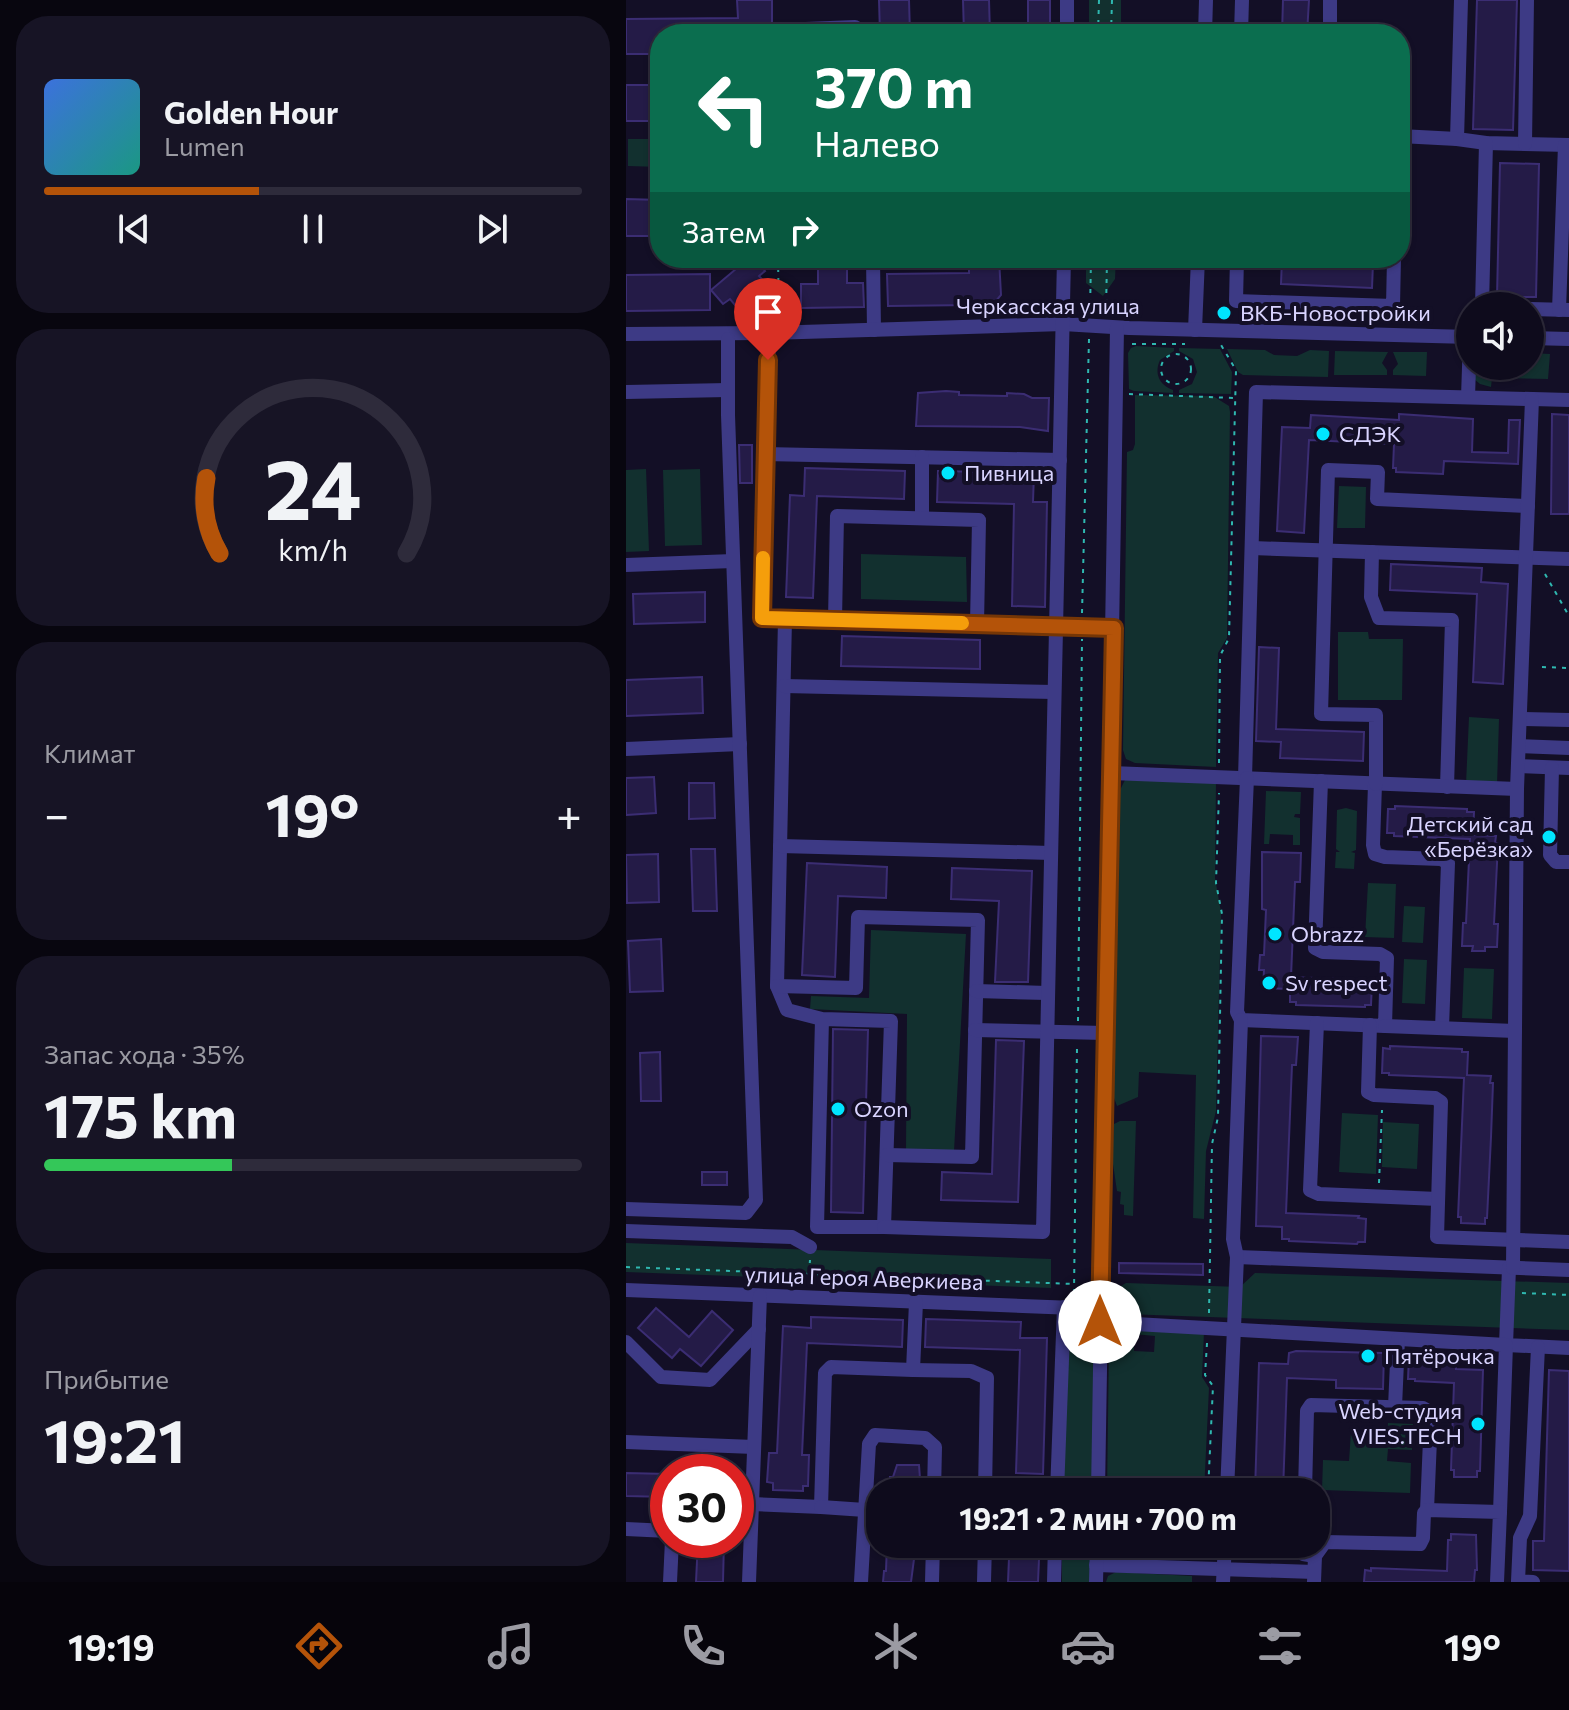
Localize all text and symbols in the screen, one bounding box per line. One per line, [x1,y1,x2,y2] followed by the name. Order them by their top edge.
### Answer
[814,51,973,120] text: 370 m
[682,56,786,160] icon: left
[164,93,338,130] text: Golden Hour
[814,120,940,164] text: Налево
[164,130,245,161] text: Lumen
[112,207,156,251] icon: previous
[291,207,335,251] icon: pause
[470,207,514,251] icon: next
[782,208,826,252] icon: right
[682,212,766,249] text: Затем
[734,278,802,360] pin
[746,290,790,334] icon: arrive
[956,292,1140,319] street label: Черкасская улица
[1456,292,1544,380] map controls
[1456,292,1544,380] button: sound
[1240,299,1431,326] place label: ВКБ-Новостройки
[1215,304,1233,322] marker: ВКБ-Новостройки
[1339,420,1401,447] place label: СДЭК
[1314,425,1332,443] marker: СДЭК
[264,434,362,536] text: 24
[964,459,1054,486] place label: Пивница
[939,464,957,482] marker: Пивница
[278,532,348,567] text: km/h
[44,737,136,768] text: Климат
[265,776,360,849] text: 19°
[44,786,69,840] text: −
[556,786,582,840] text: +
[1407,810,1533,862] place label: Детский сад «Берёзка»
[1540,828,1558,846] marker: Детский сад «Берёзка»
[1291,920,1364,947] place label: Obrazz
[1266,925,1284,943] marker: Obrazz
[1285,969,1387,996] place label: Sv respect
[1260,974,1278,992] marker: Sv respect
[44,1038,245,1069] text: Запас хода · 35%
[44,1077,237,1150] text: 175 km
[854,1095,909,1122] place label: Ozon
[829,1100,847,1118] marker: Ozon
[744,1260,984,1295] street label: улица Героя Аверкиева
[1058,1280,1142,1364] position arrow
[1384,1342,1495,1369] place label: Пятёрочка
[1359,1347,1377,1365] marker: Пятёрочка
[44,1363,169,1394] text: Прибытие
[1338,1397,1462,1449] place label: Web-студия VIES.TECH
[44,1402,185,1475] text: 19:21
[1469,1415,1487,1433] marker: Web-студия VIES.TECH
[650,1454,754,1558] speed limit sign: 30
[959,1499,1237,1536] text: 19:21 · 2 мин · 700 m
[291,1618,347,1674] icon: directions
[483,1618,539,1674] icon: music
[675,1618,731,1674] icon: phone
[868,1618,924,1674] icon: climate
[1060,1618,1116,1674] icon: car
[1252,1618,1308,1674] icon: filters
[68,1624,155,1668] text: 19:19
[1444,1624,1501,1668] text: 19°

